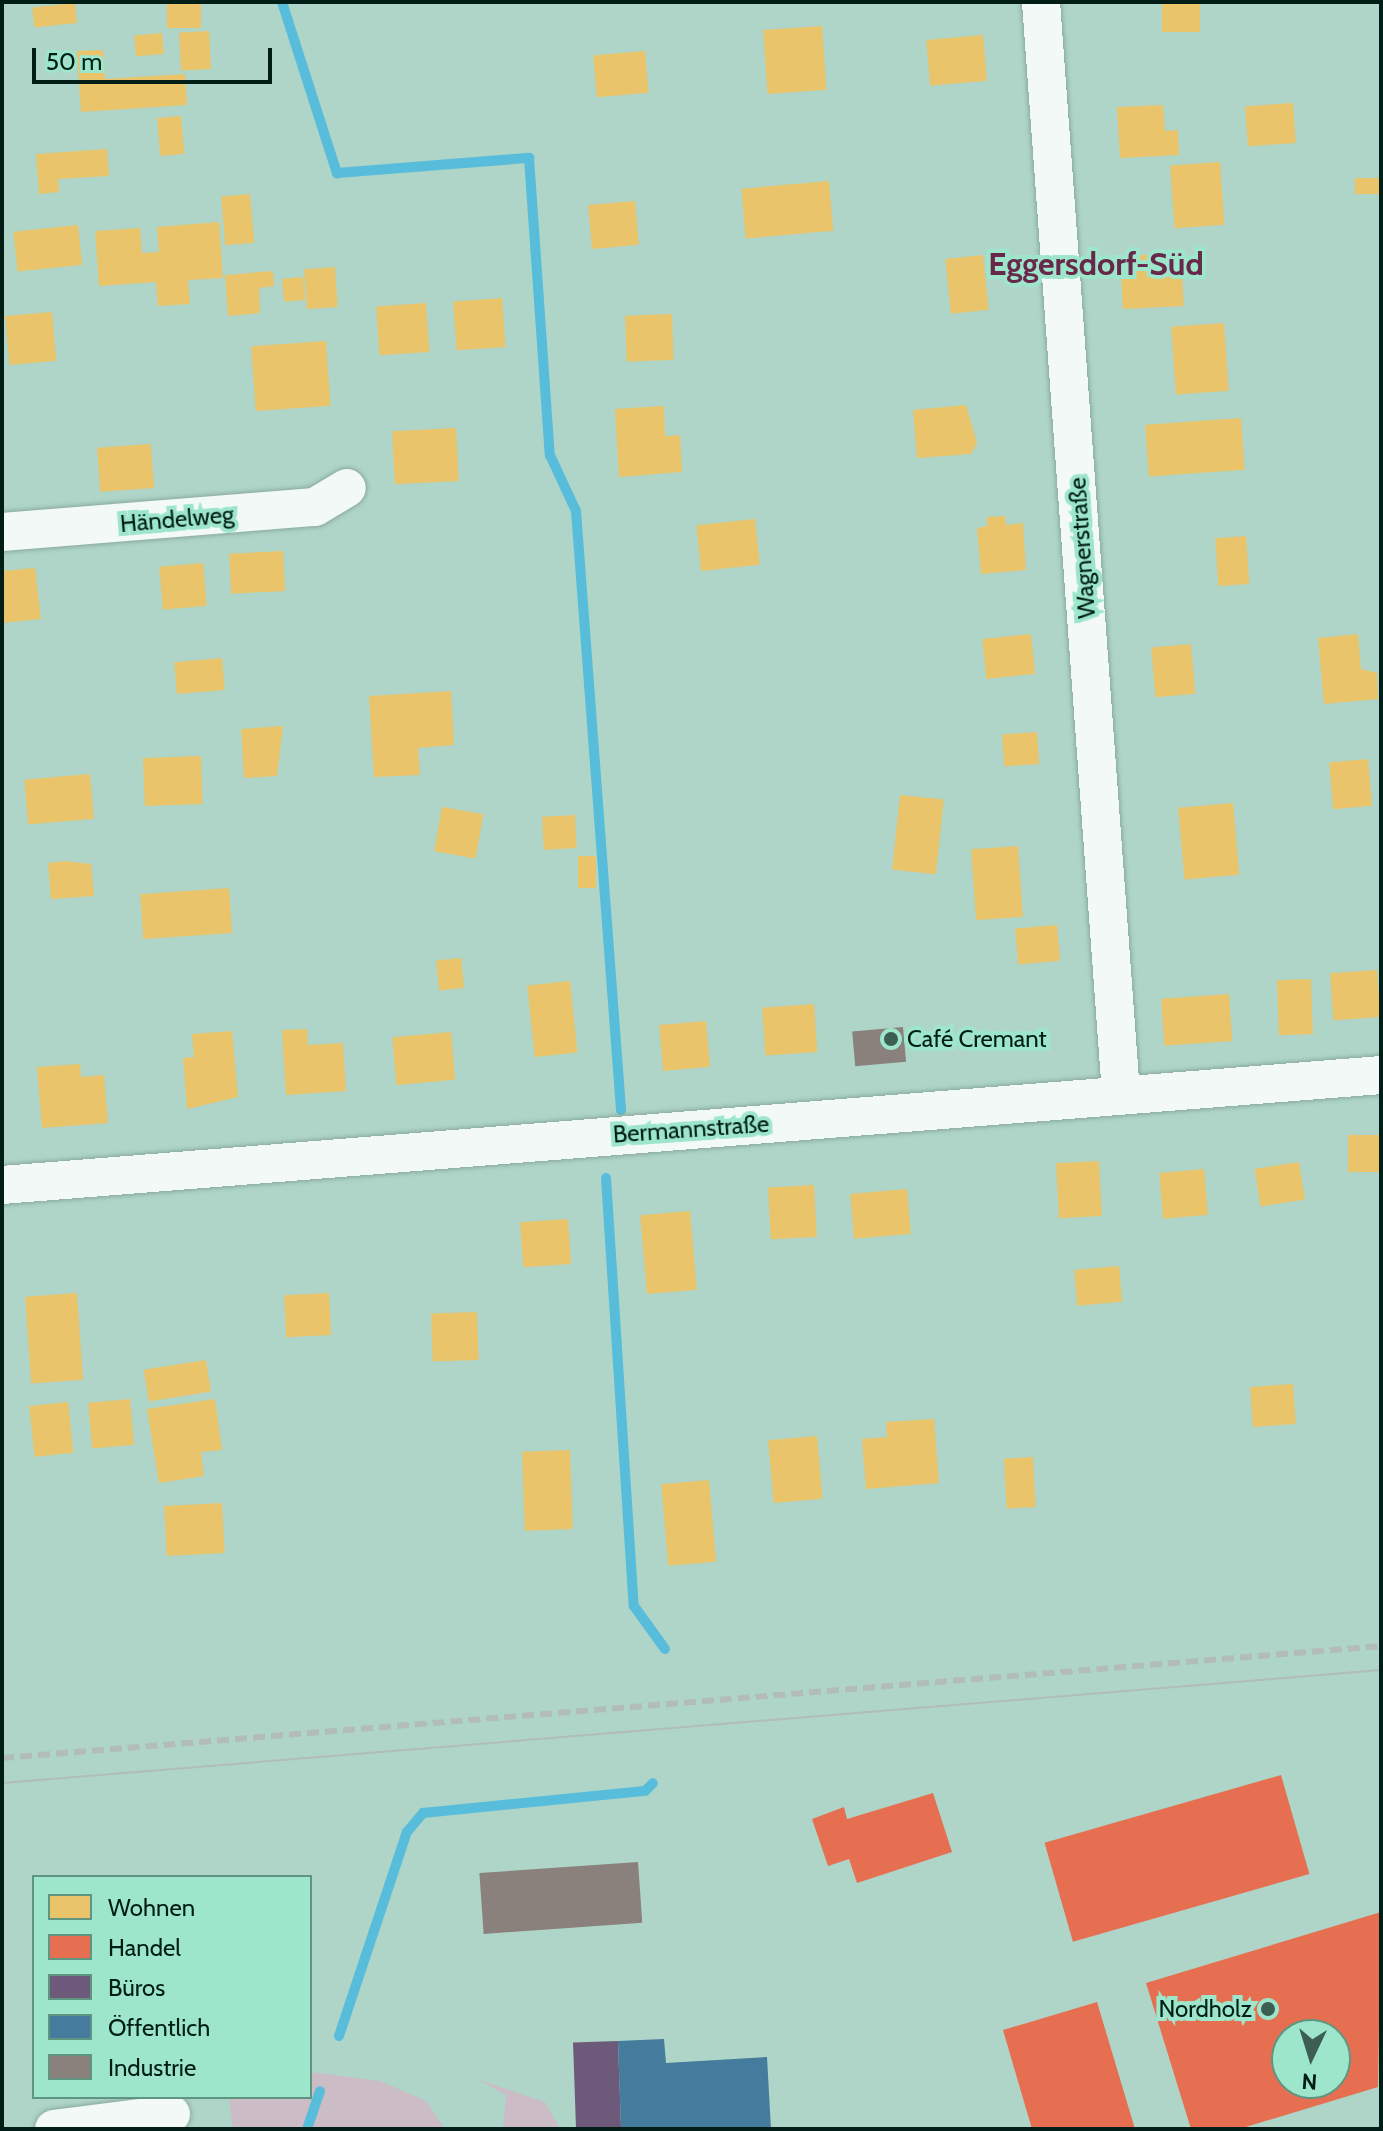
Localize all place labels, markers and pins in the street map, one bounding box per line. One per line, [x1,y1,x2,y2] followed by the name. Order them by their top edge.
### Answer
[907,1025,1047,1053] place label: Café Cremant
[882,1030,900,1048] marker: Café Cremant
[1158,1995,1252,2023] place label: Nordholz
[1259,2000,1277,2018] marker: Nordholz

